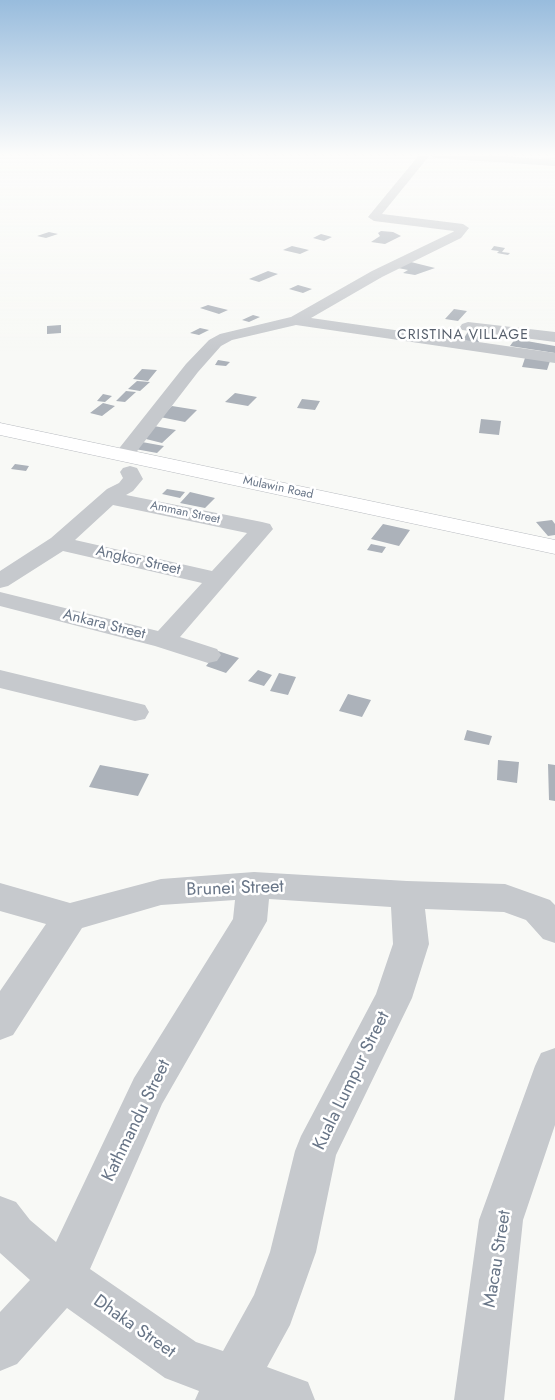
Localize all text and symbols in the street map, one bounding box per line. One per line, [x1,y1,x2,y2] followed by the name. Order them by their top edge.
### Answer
[395,328,531,344] district label: CRISTINA VILLAGE
[242,474,314,502] street label: Mulawin Road
[149,499,221,527] street label: Amman Street
[94,543,182,579] street label: Angkor Street
[61,606,147,644] street label: Ankara Street
[186,877,284,901] street label: Brunei Street
[309,1008,395,1154] street label: Kuala Lumpur Street
[98,1057,176,1185] street label: Kathmandu Street
[480,1209,516,1309] street label: Macau Street
[89,1291,179,1363] street label: Dhaka Street

